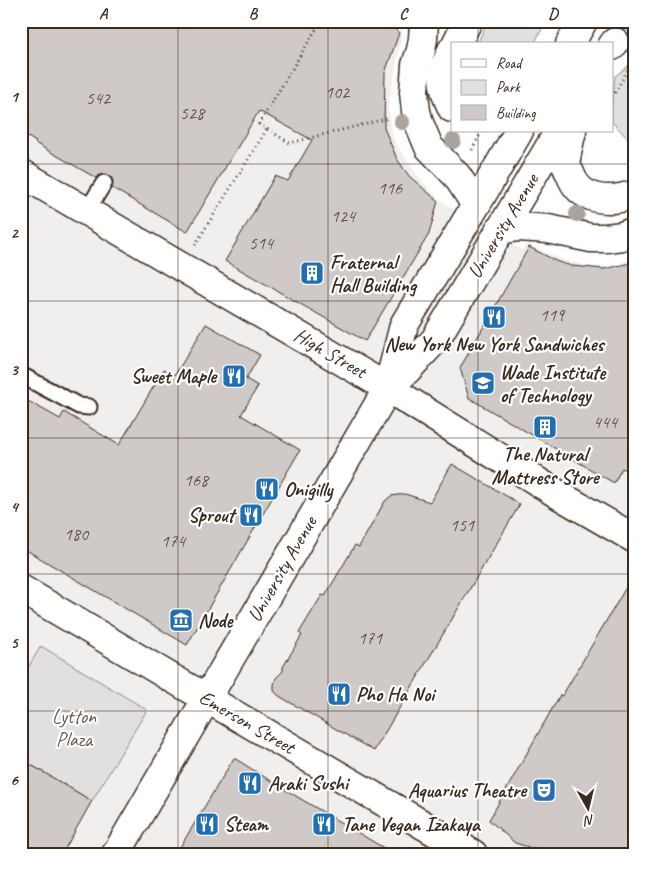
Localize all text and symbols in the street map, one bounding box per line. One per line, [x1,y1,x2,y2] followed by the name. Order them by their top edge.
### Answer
[99,4,109,24] text: A
[249,4,259,24] text: B
[399,4,409,24] text: C
[548,4,559,24] text: D
[451,42,614,132] legend
[496,54,523,73] text: Road
[496,78,521,97] text: Park
[325,81,351,103] house number: 102
[10,87,19,107] text: 1
[86,87,112,109] house number: 542
[180,102,206,124] house number: 528
[496,104,536,123] text: Building
[462,168,545,283] street label: University Avenue
[378,177,403,199] house number: 116
[331,205,357,227] house number: 124
[10,223,19,243] text: 2
[249,232,275,254] house number: 514
[330,250,418,298] place label: Fraternal Hall Building
[299,260,325,286] building icon: Fraternal Hall Building
[481,304,507,330] restaurant icon: New York New York Sandwiches
[540,304,566,326] house number: 119
[289,322,373,385] street label: High Street
[385,332,605,357] place label: New York New York Sandwiches
[10,360,19,380] text: 3
[500,360,606,408] place label: Wade Institute of Technology
[221,363,247,389] restaurant icon: Sweet Maple
[131,364,218,389] place label: Sweet Maple
[470,370,496,396] school or university icon: Wade Institute of Technology
[593,411,619,433] house number: 444
[532,414,558,440] building icon: The Natural Mattress Store
[491,442,601,490] place label: The Natural Mattress Store
[184,469,210,491] house number: 168
[254,476,280,502] restaurant icon: Onigilly
[284,477,335,503] place label: Onigilly
[10,497,19,517] text: 4
[238,502,264,528] restaurant icon: Sprout
[188,503,237,528] place label: Sprout
[242,511,323,626] street label: University Avenue
[450,514,475,536] house number: 151
[64,523,90,545] house number: 180
[161,530,187,552] house number: 174
[168,607,194,633] museum icon: Node
[198,608,234,633] place label: Node
[358,627,383,649] house number: 171
[11,633,20,653] text: 5
[326,681,352,707] restaurant icon: Pho Ha Noi
[356,682,437,707] place label: Pho Ha Noi
[195,685,301,761] street label: Emerson Street
[52,704,97,752] park label: Lytton Plaza
[10,770,19,790] text: 6
[237,770,263,796] restaurant icon: Araki Sushi
[268,771,351,796] place label: Araki Sushi
[531,777,557,803] theatre icon: Aquarius Theatre
[408,778,528,803] place label: Aquarius Theatre
[564,782,614,832] north arrow
[194,811,220,837] restaurant icon: Steam
[311,811,337,837] restaurant icon: Tane Vegan Izakaya
[582,811,595,830] text: N
[224,812,270,837] place label: Steam
[342,812,482,837] place label: Tane Vegan Izakaya

